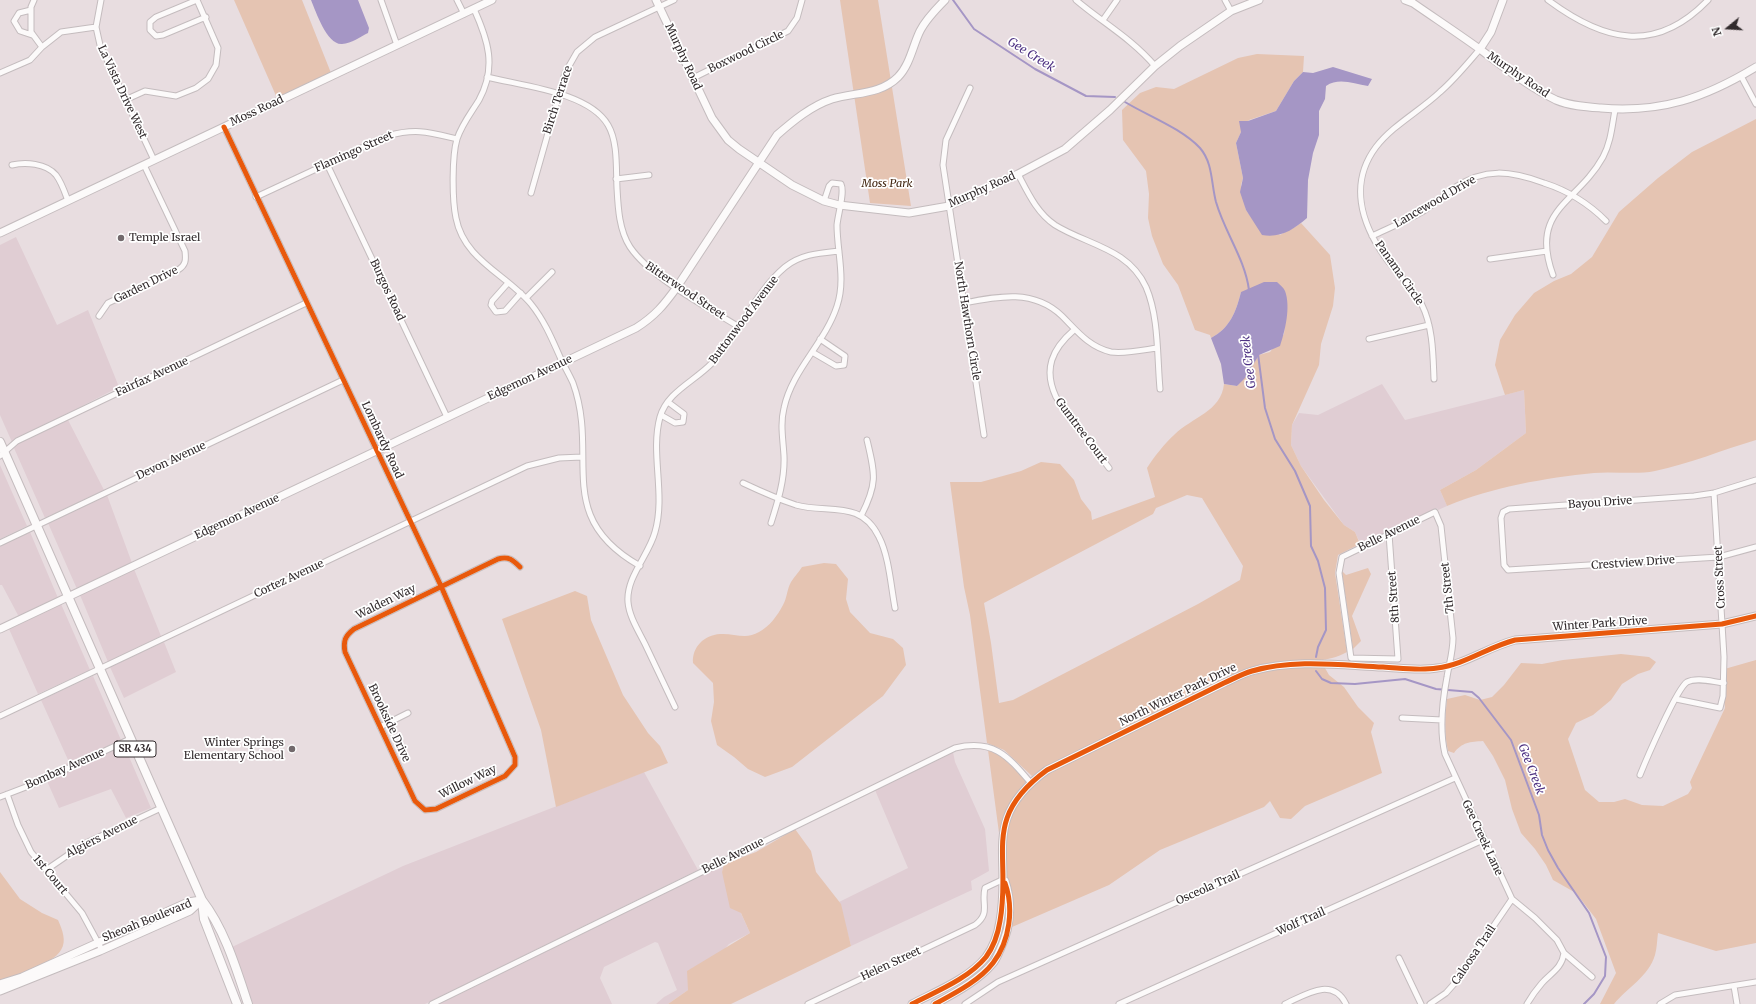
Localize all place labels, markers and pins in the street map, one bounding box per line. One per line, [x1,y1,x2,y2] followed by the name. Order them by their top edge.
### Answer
[129,231,200,245] place label: Temple Israel
[116,233,126,243] marker: Temple Israel
[184,736,284,762] place label: Winter Springs Elementary School
[287,744,297,754] marker: Winter Springs Elementary School

